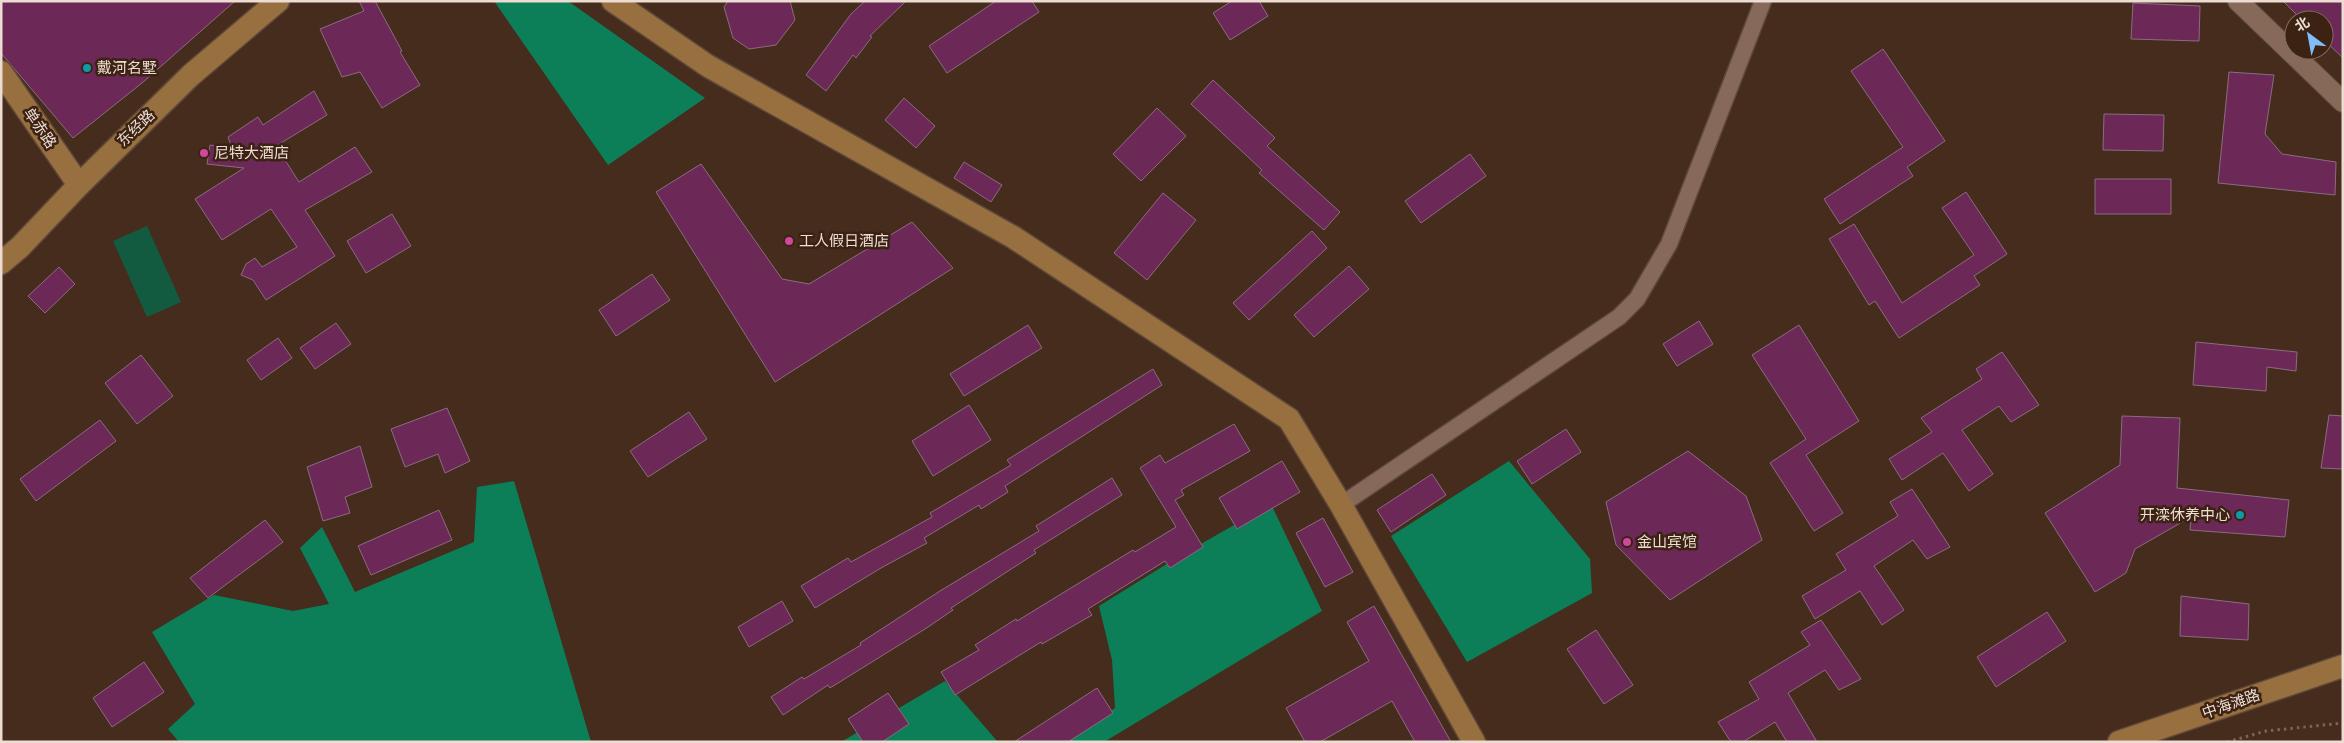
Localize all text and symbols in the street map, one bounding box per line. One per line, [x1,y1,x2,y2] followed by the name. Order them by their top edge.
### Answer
[2284,10,2334,60] north arrow
[2292,13,2312,34] text: 北
[97,59,157,77] place label: 戴河名墅
[81,62,93,74] marker: 戴河名墅
[20,104,60,152] street label: 单赤路
[114,106,158,150] street label: 东经路
[214,144,289,162] place label: 尼特大酒店
[198,147,210,159] marker: 尼特大酒店
[799,232,889,250] place label: 工人假日酒店
[783,235,795,247] marker: 工人假日酒店
[2140,506,2230,524] place label: 开滦休养中心
[2234,509,2246,521] marker: 开滦休养中心
[1637,533,1697,551] place label: 金山宾馆
[1621,536,1633,548] marker: 金山宾馆
[2200,686,2262,722] street label: 中海滩路

